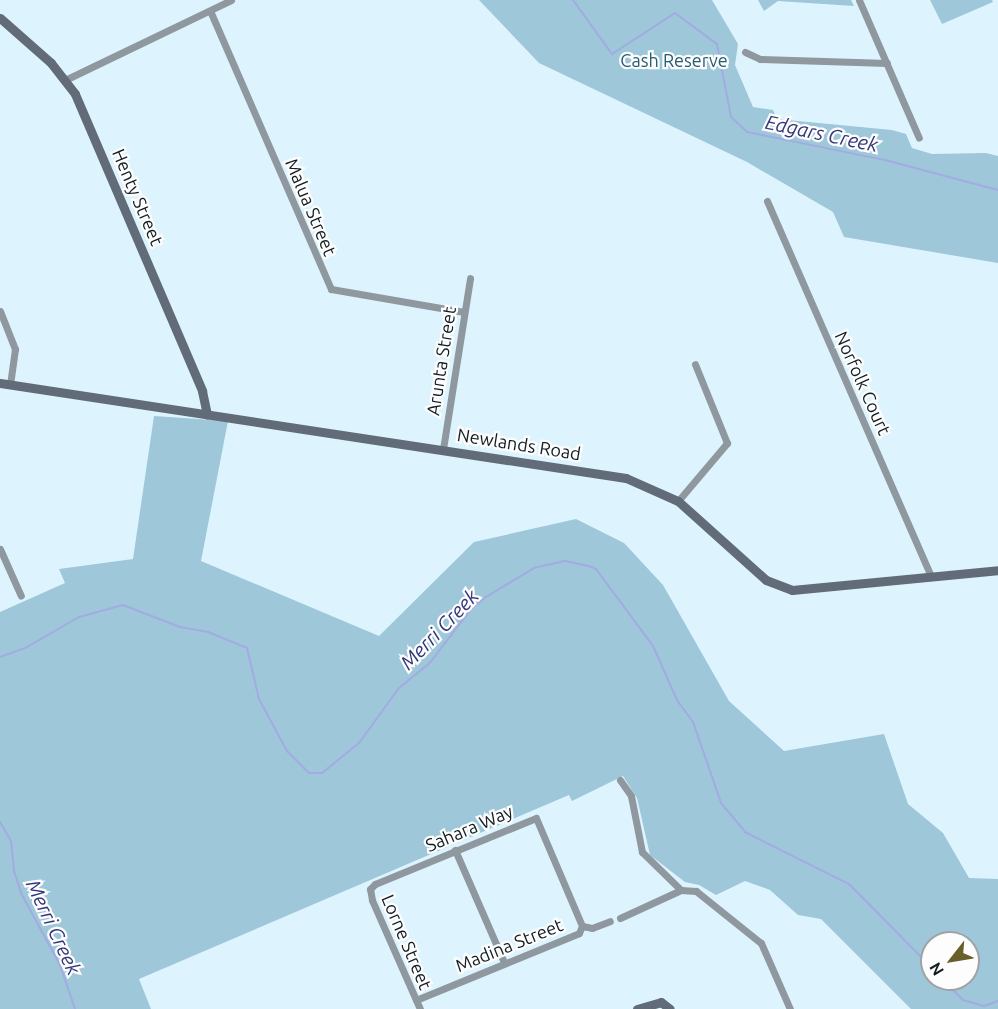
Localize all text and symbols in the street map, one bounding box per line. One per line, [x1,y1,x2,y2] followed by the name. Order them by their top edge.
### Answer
[620,49,728,71] park label: Cash Reserve
[763,109,881,157] water label: Edgars Creek
[108,145,168,249] street label: Henty Street
[281,155,341,259] street label: Malua Street
[422,305,460,417] street label: Arunta Street
[831,328,895,438] street label: Norfolk Court
[456,424,582,464] street label: Newlands Road
[395,584,483,674] water label: Merri Creek
[422,800,516,856] street label: Sahara Way
[21,875,87,979] water label: Merri Creek
[377,891,437,993] street label: Lorne Street
[452,914,566,976] street label: Madina Street
[920,931,980,991] north arrow
[925,959,947,979] text: N

